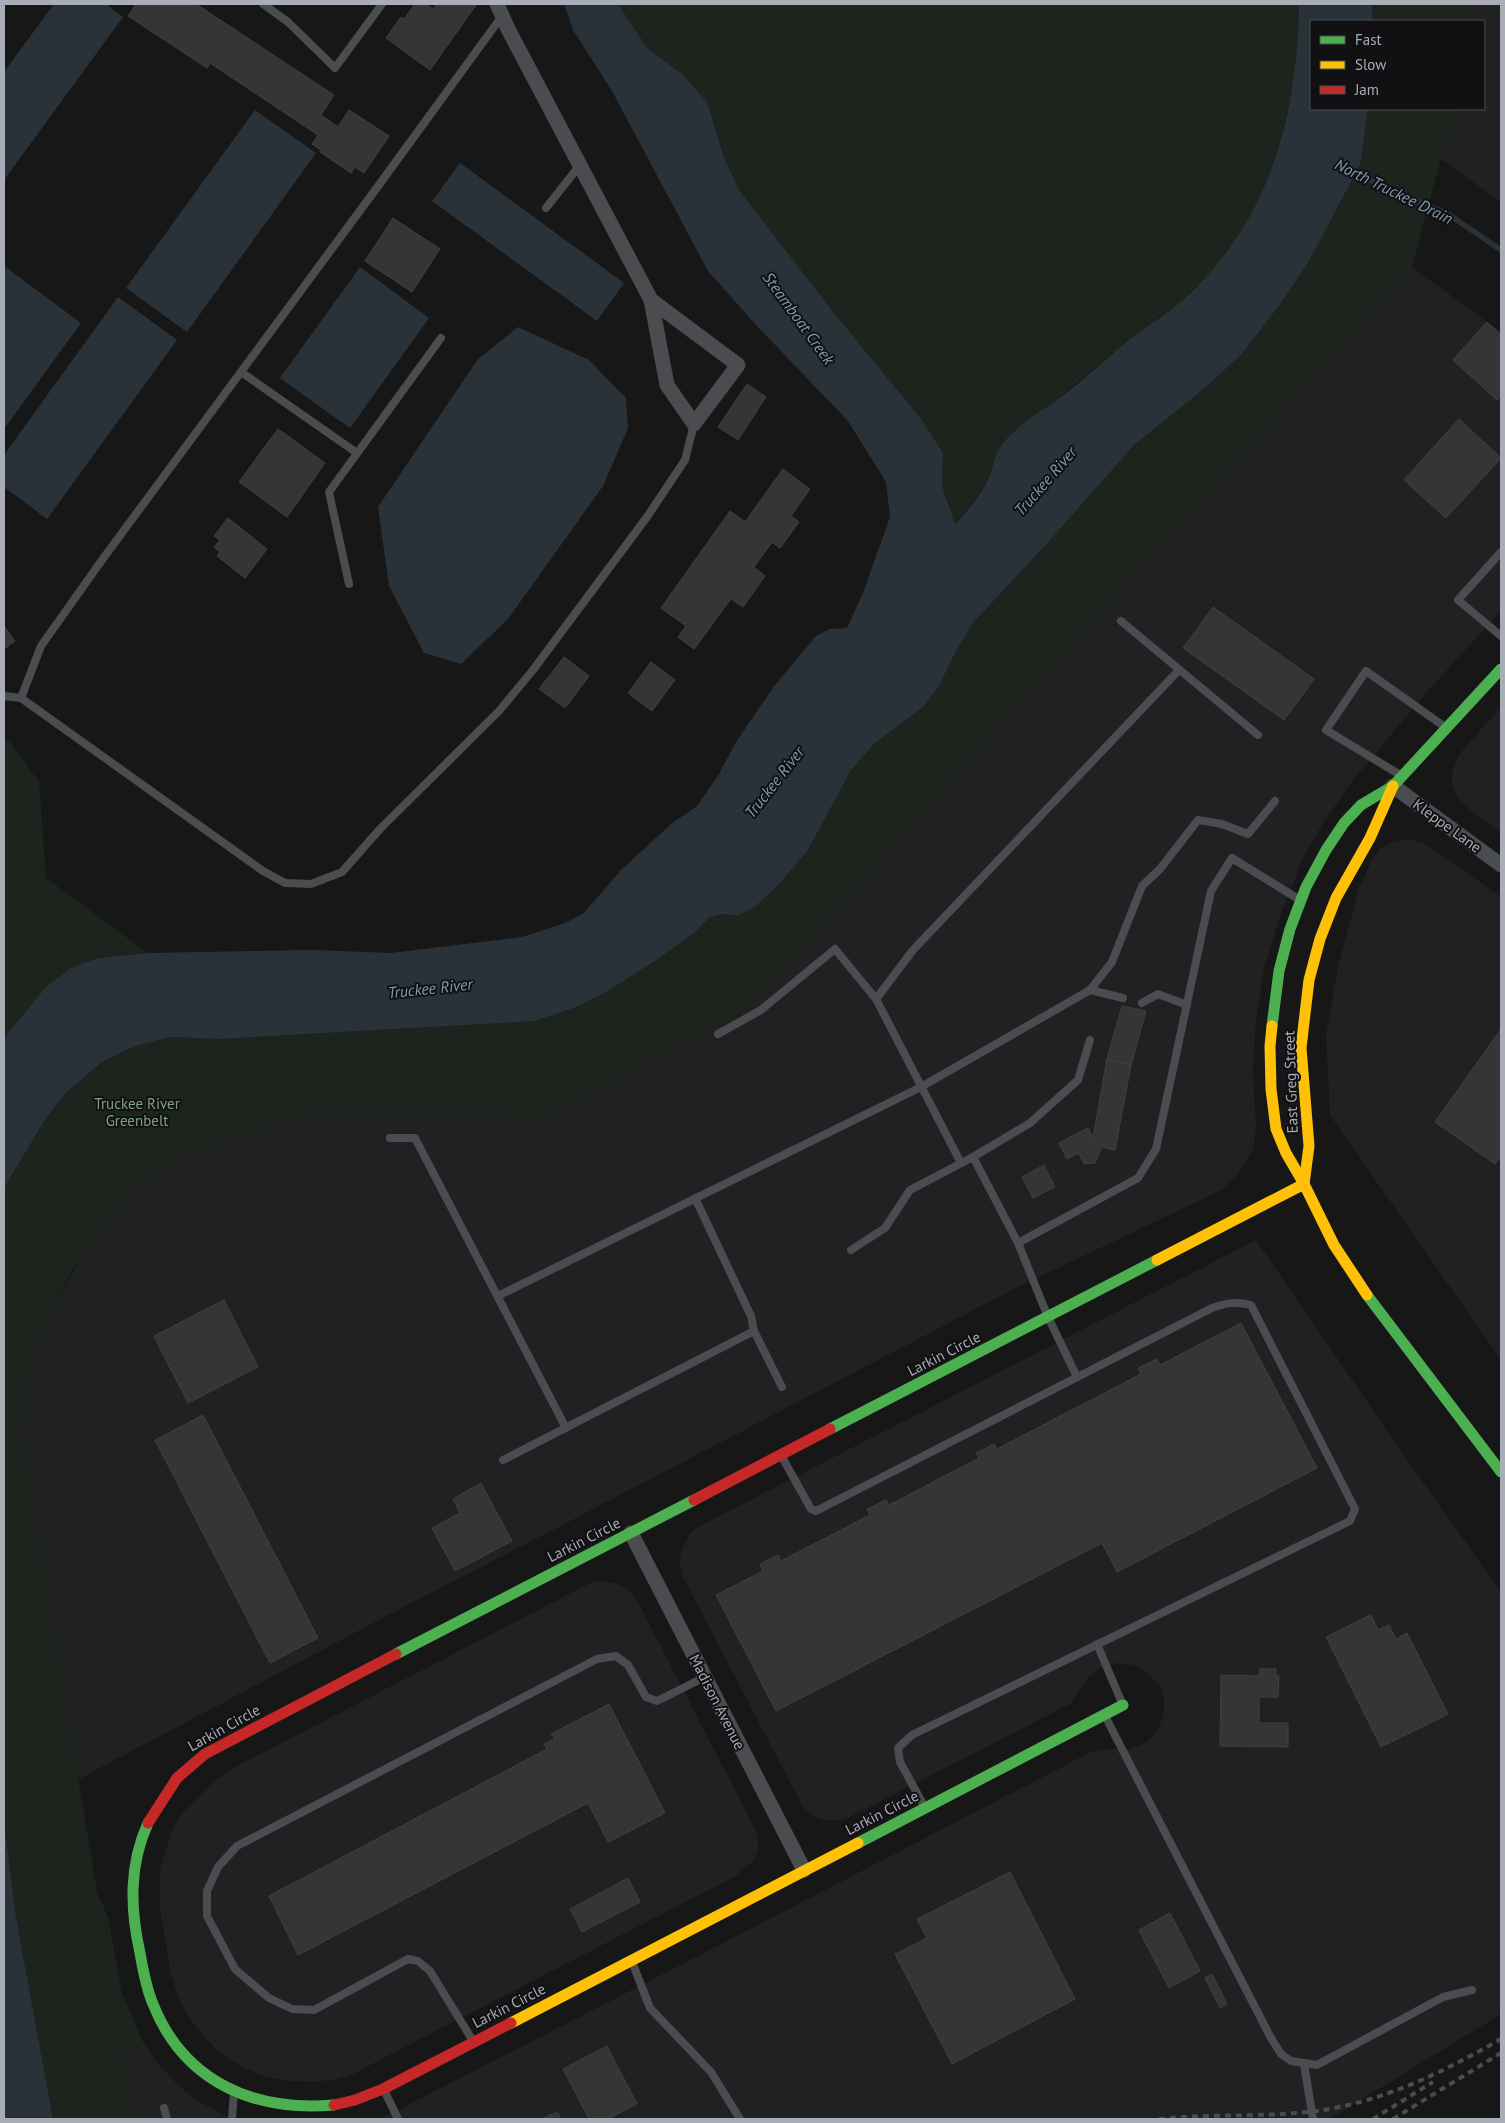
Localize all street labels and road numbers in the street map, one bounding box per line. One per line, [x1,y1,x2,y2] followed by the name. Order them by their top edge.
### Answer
[1409,794,1485,857] street label: Kleppe Lane
[1279,1030,1302,1134] street label: East Greg Street
[904,1327,984,1380] street label: Larkin Circle
[544,1513,624,1566] street label: Larkin Circle
[685,1651,750,1753] street label: Madison Avenue
[184,1700,263,1755] street label: Larkin Circle
[842,1786,922,1839] street label: Larkin Circle
[469,1979,549,2032] street label: Larkin Circle

